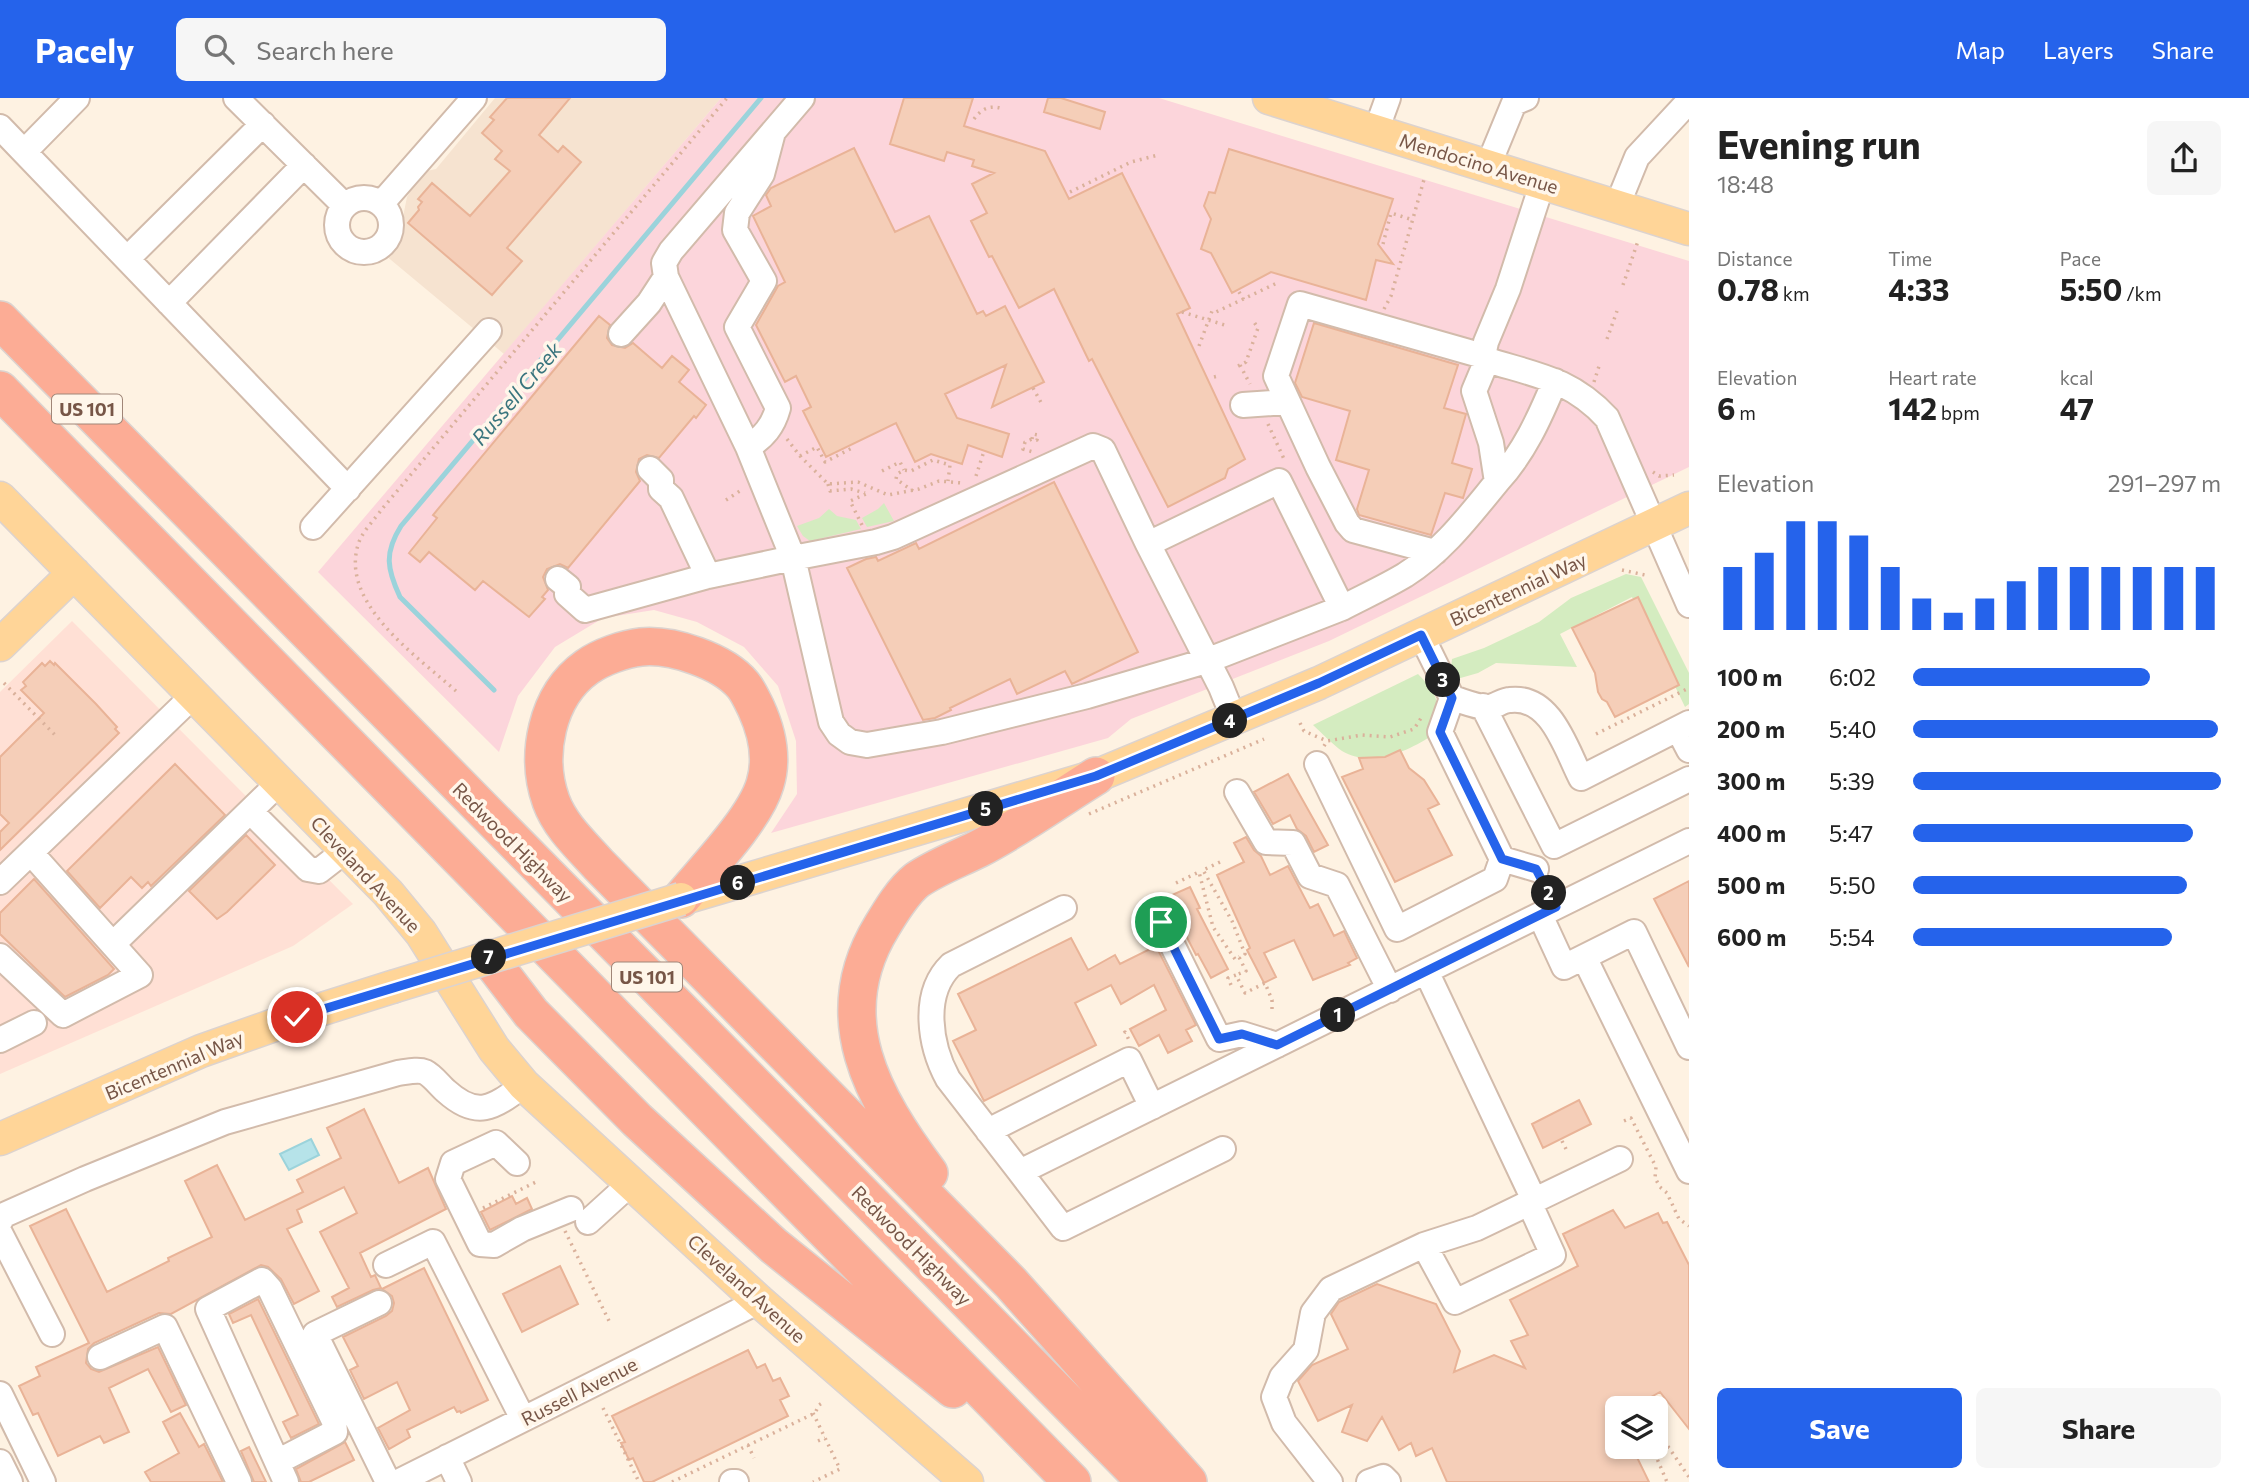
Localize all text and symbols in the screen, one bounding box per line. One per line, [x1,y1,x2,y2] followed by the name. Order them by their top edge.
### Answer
[176,18,666,81] search box
[35,29,134,70] text: Pacely
[200,30,238,68] icon: search
[256,34,394,65] text: Search here
[1956,35,2005,64] text: Map
[2043,35,2114,64] text: Layers
[2152,35,2214,64] text: Share
[1717,120,1921,167] text: Evening run
[2147,121,2221,195] button: share
[1397,128,1561,198] street label: Mendocino Avenue
[1717,170,1774,198] text: 18:48
[1717,247,1793,270] text: Distance
[1888,247,1932,270] text: Time
[2060,247,2101,270] text: Pace
[1717,270,1779,307] text: 0.78
[1888,270,1949,307] text: 4:33
[2060,270,2123,307] text: 5:50
[1779,282,1810,305] text: km
[2123,282,2162,305] text: /km
[466,336,567,449] water label: Russell Creek
[1717,366,1797,389] text: Elevation
[1888,366,1977,389] text: Heart rate
[2060,366,2094,389] text: kcal
[1717,389,1736,426] text: 6
[1888,389,1937,426] text: 142
[2060,389,2094,426] text: 47
[52,394,122,424] road number: US 101
[1736,401,1756,424] text: m
[1937,401,1980,424] text: bpm
[1717,469,1814,497] text: Elevation
[2108,469,2221,497] text: 291–297 m
[1446,547,1590,631] street label: Bicentennial Way
[1426,662,1460,698] pin: 3
[1717,663,1782,691] text: 100 m
[1829,663,1876,691] text: 6:02
[1437,668,1448,691] text: 3
[1212,704,1248,738] pin: 4
[1224,709,1235,732] text: 4
[1717,715,1785,743] text: 200 m
[1829,715,1876,743] text: 5:40
[1717,767,1785,795] text: 300 m
[1829,767,1875,795] text: 5:39
[448,777,578,907] street label: Redwood Highway
[968,792,1004,826] pin: 5
[980,797,991,820] text: 5
[306,811,426,937] street label: Cleveland Avenue
[1717,819,1786,847] text: 400 m
[1829,819,1873,847] text: 5:47
[720,866,756,900] pin: 6
[732,871,743,894] text: 6
[1717,871,1785,899] text: 500 m
[1829,871,1876,899] text: 5:50
[1532,876,1566,910] pin: 2
[1543,881,1554,904] text: 2
[1131,892,1191,952] pin
[1142,903,1180,941] icon: arrive
[1717,923,1786,951] text: 600 m
[1829,923,1875,951] text: 5:54
[472,940,506,974] pin: 7
[483,945,494,968] text: 7
[612,962,682,992] road number: US 101
[267,987,327,1047] pin
[278,998,316,1036] icon: check
[1320,998,1356,1032] pin: 1
[1333,1003,1342,1026] text: 1
[101,1025,247,1105] street label: Bicentennial Way
[847,1180,977,1310] street label: Redwood Highway
[683,1229,811,1347] street label: Cleveland Avenue
[517,1352,641,1430] street label: Russell Avenue
[1717,1388,1962,1468] button: Save
[1976,1388,2221,1468] button: Share
[1605,1396,1668,1459] map controls
[1605,1396,1668,1459] button: layers

